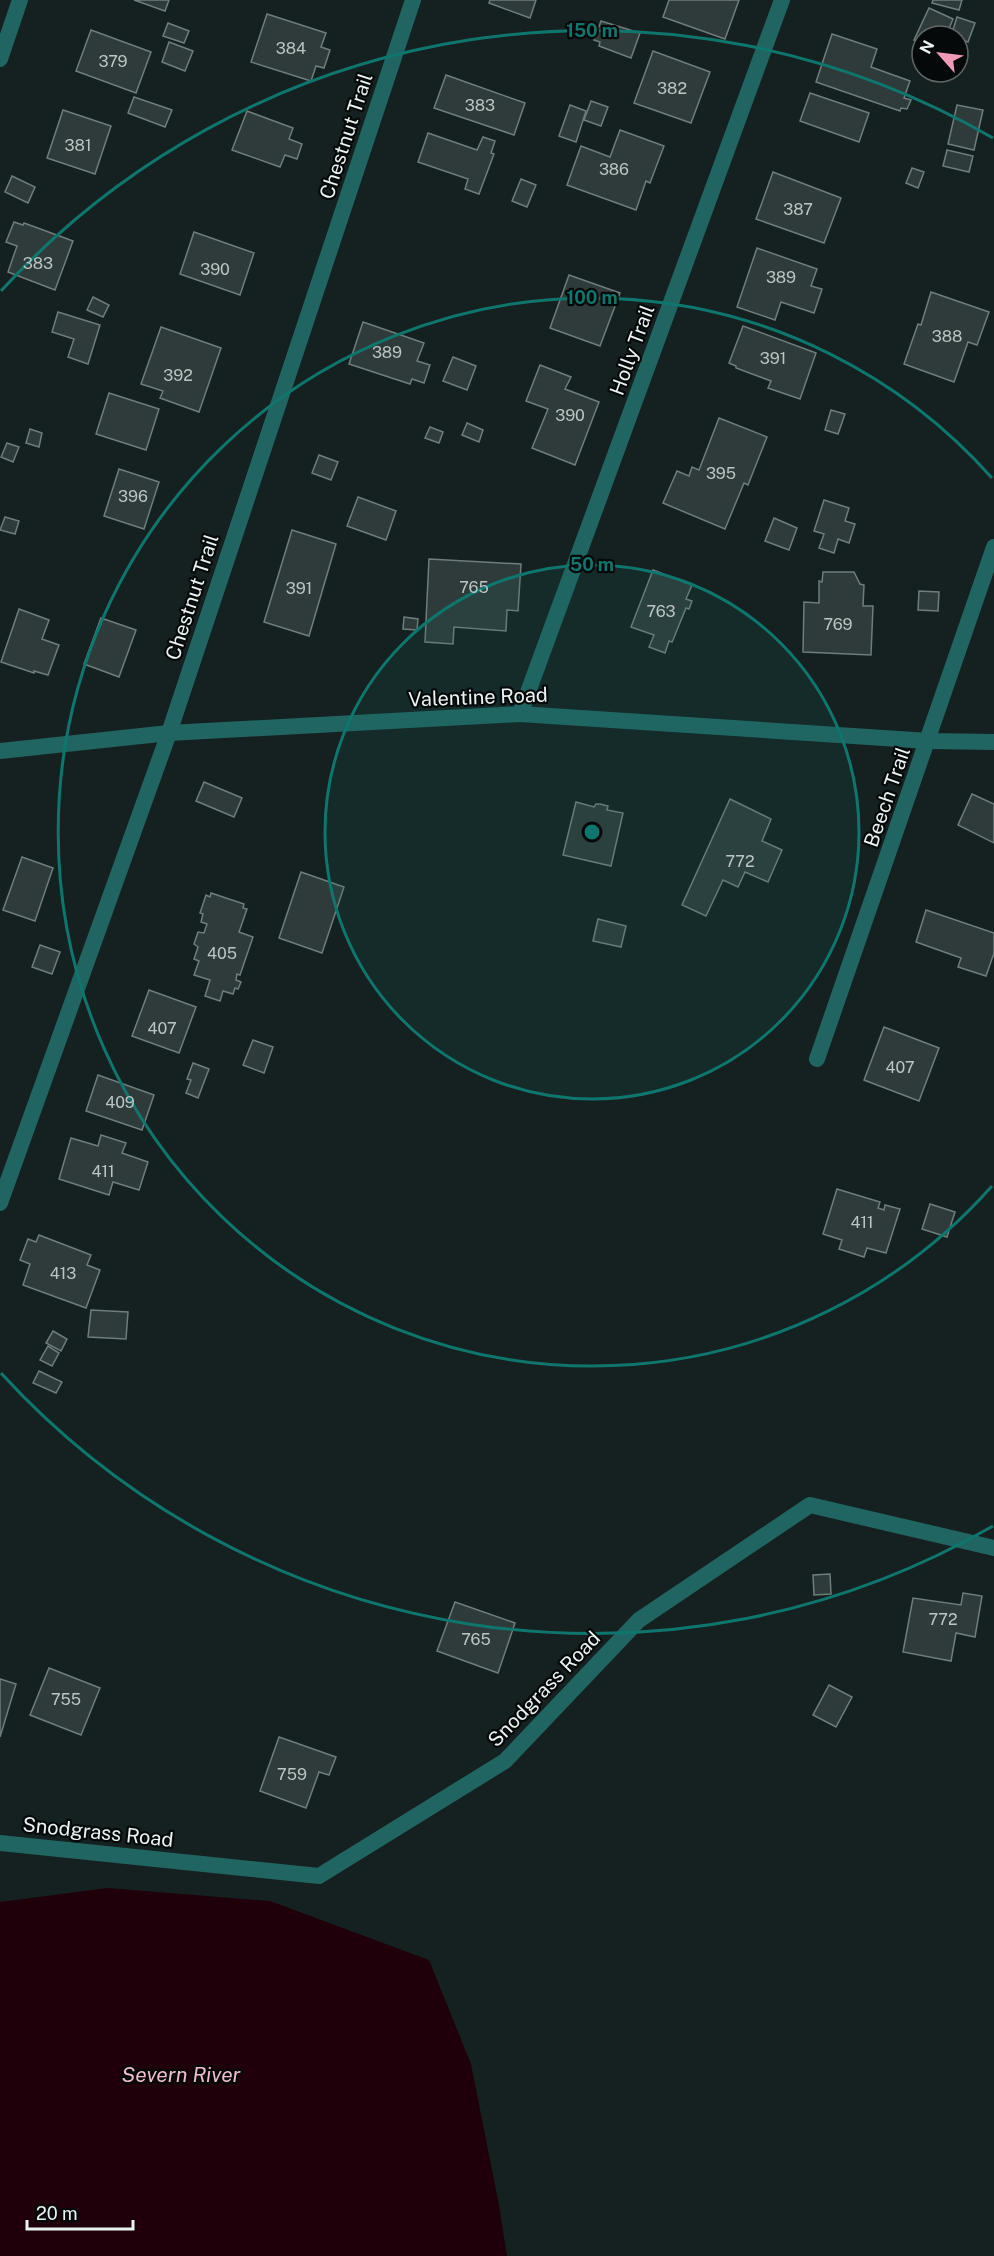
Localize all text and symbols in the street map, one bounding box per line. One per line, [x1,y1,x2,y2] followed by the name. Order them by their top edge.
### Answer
[566,20,618,41] text: 150 m
[910,24,970,84] north arrow
[916,37,939,57] text: N
[276,39,306,58] house number: 384
[98,52,128,71] house number: 379
[314,70,378,202] street label: Chestnut Trail
[657,79,687,98] house number: 382
[465,96,495,115] house number: 383
[65,136,91,155] house number: 381
[599,160,629,179] house number: 386
[783,200,813,219] house number: 387
[23,254,53,273] house number: 383
[200,260,230,279] house number: 390
[766,268,796,287] house number: 389
[566,287,618,308] text: 100 m
[605,302,659,398] street label: Holly Trail
[932,327,962,346] house number: 388
[372,343,402,362] house number: 389
[760,349,786,368] house number: 391
[163,366,193,385] house number: 392
[555,406,585,425] house number: 390
[706,464,736,483] house number: 395
[118,487,148,506] house number: 396
[160,531,224,663] street label: Chestnut Trail
[570,554,614,575] text: 50 m
[459,578,489,597] house number: 765
[286,579,312,598] house number: 391
[646,602,676,621] house number: 763
[823,615,853,634] house number: 769
[408,683,548,711] street label: Valentine Road
[859,744,915,850] street label: Beech Trail
[582,822,602,842] centre of rings
[725,852,755,871] house number: 772
[207,944,237,963] house number: 405
[147,1019,177,1038] house number: 407
[885,1058,915,1077] house number: 407
[105,1093,135,1112] house number: 409
[91,1162,115,1181] house number: 411
[850,1213,874,1232] house number: 411
[50,1264,76,1283] house number: 413
[928,1610,958,1629] house number: 772
[483,1626,605,1752] street label: Snodgrass Road
[461,1630,491,1649] house number: 765
[51,1690,81,1709] house number: 755
[277,1765,307,1784] house number: 759
[21,1812,175,1852] street label: Snodgrass Road
[122,2062,242,2087] water label: Severn River
[27,2193,134,2231] scale bar
[36,2203,78,2224] text: 20 m

